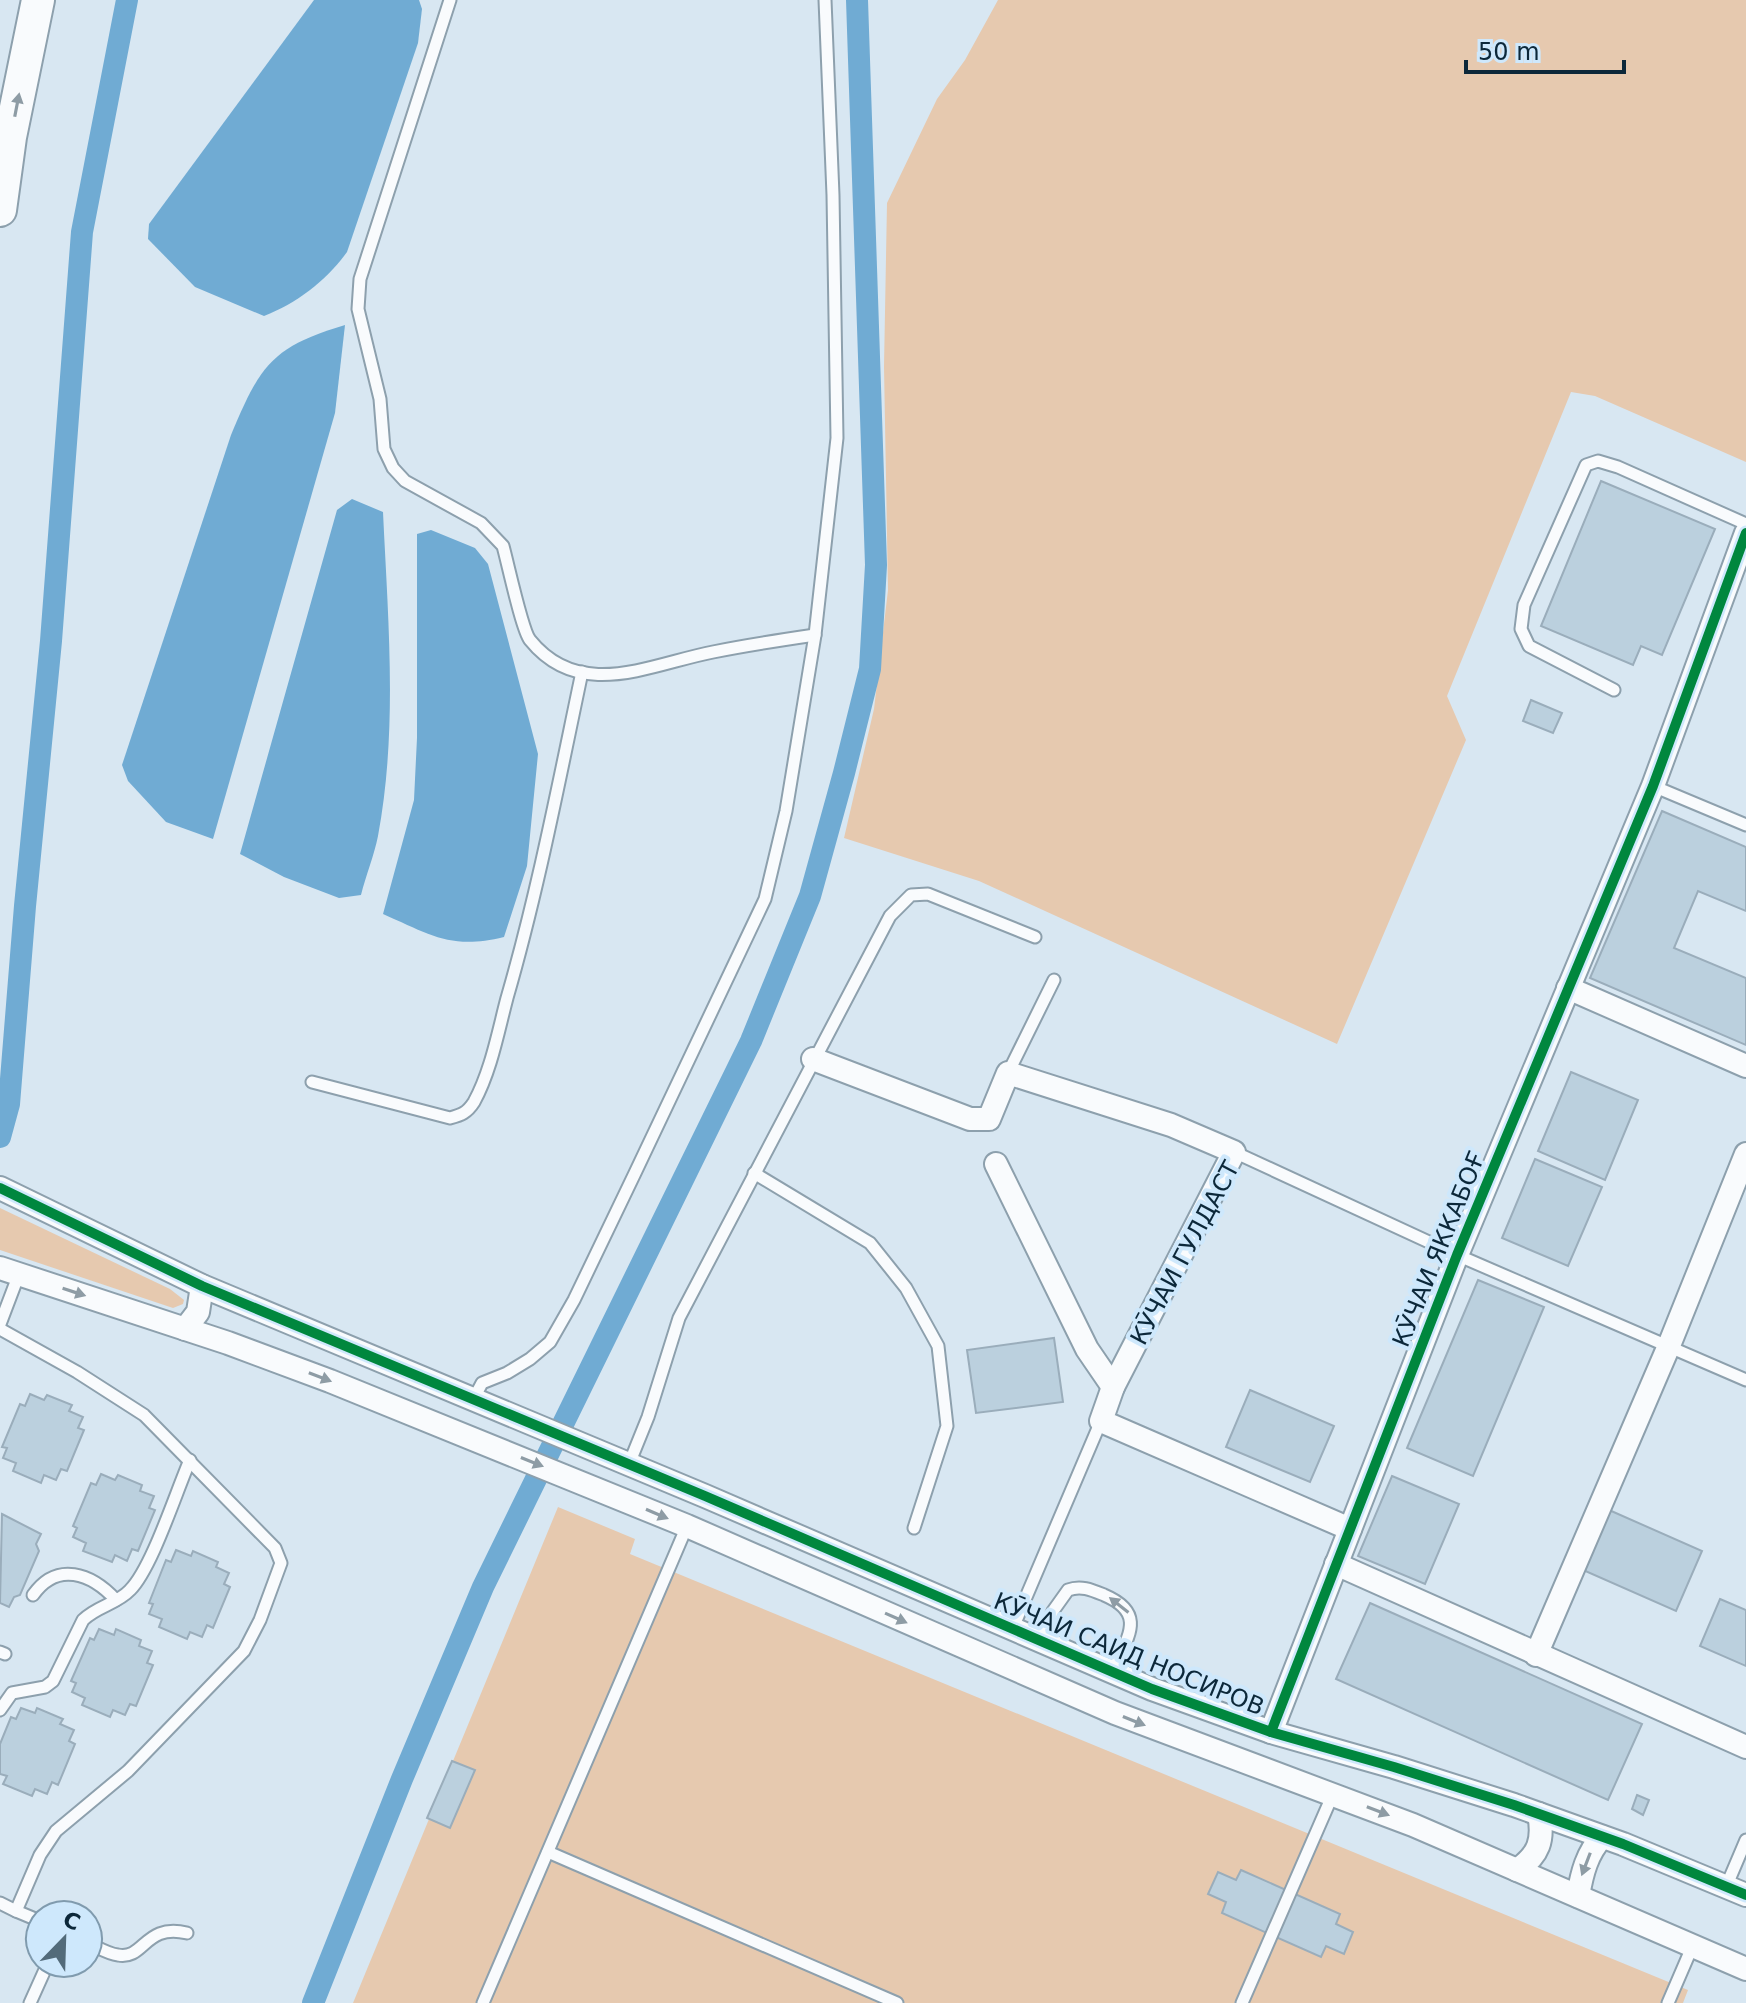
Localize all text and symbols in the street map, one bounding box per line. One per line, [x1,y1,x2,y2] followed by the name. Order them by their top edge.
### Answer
[1466,24,1624,74] scale bar
[1478,38,1540,66] text: 50 m
[11,93,23,118] one-way arrow
[1386,1147,1491,1351] street label: КӮЧАИ ЯККАБОҒ
[1124,1156,1245,1350] street label: КӮЧАИ ГУЛДАСТ
[62,1286,86,1299] one-way arrow
[308,1371,332,1384] one-way arrow
[520,1456,544,1469] one-way arrow
[646,1507,669,1520] one-way arrow
[990,1586,1269,1721] street label: КӮЧАИ САИД НОСИРОВ
[1108,1597,1129,1614] one-way arrow
[884,1611,908,1624] one-way arrow
[1123,1714,1146,1727] one-way arrow
[1366,1805,1390,1818] one-way arrow
[1579,1852,1592,1876] one-way arrow
[24,1899,104,1979] north arrow
[59,1906,84,1936] text: С

